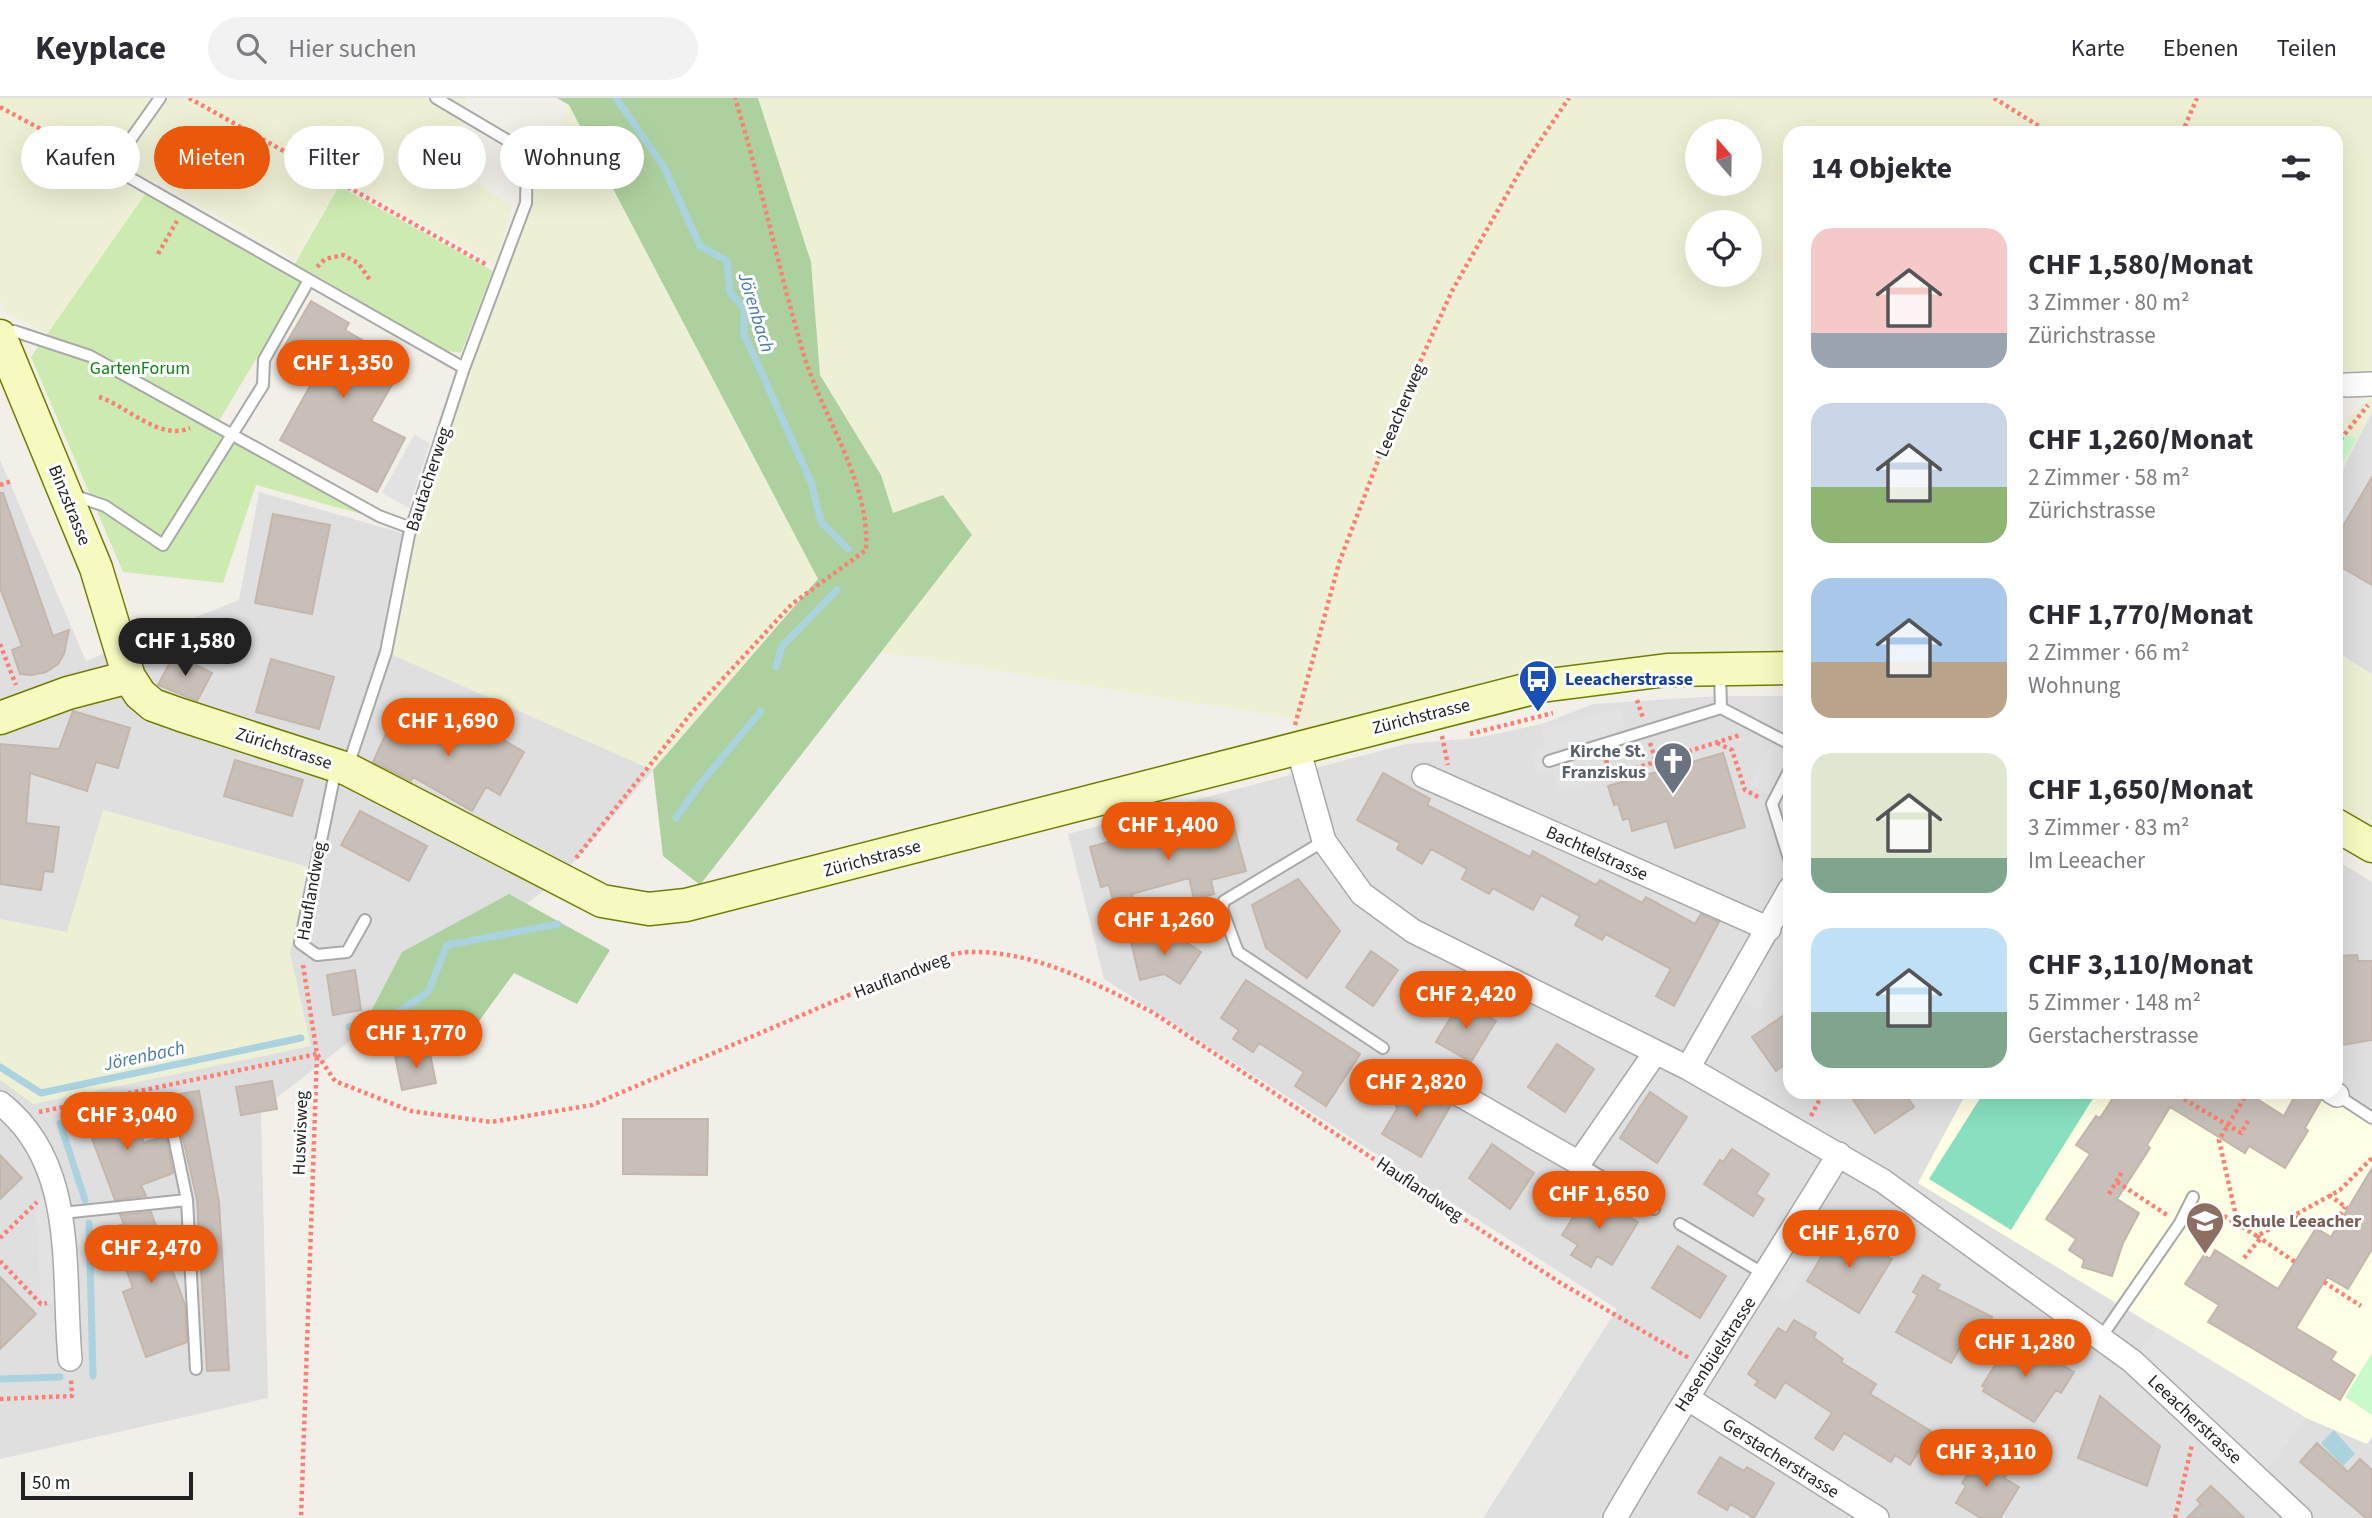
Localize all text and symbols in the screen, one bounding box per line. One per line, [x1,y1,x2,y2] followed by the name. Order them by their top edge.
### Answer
[208,17,698,80] search box
[35,25,166,72] text: Keyplace
[232,29,270,67] icon: search
[288,30,417,67] text: Hier suchen
[2071,31,2125,66] text: Karte
[2163,31,2239,66] text: Ebenen
[2277,31,2337,66] text: Teilen
[1685,119,1762,196] north arrow
[1685,119,1762,287] map controls
[21,126,140,189] chip: Kaufen
[154,126,270,189] chip: Mieten
[284,126,384,189] chip: Filter
[398,126,486,189] chip: Neu
[500,126,644,189] chip: Wohnung
[1811,147,1952,190] text: 14 Objekte
[2277,149,2315,187] icon: filters
[1685,210,1762,287] button: locate
[2028,243,2253,286] text: CHF 1,580/Monat
[1867,256,1951,340] icon: home
[730,268,781,356] water label: Jörenbach
[2028,286,2190,319] text: 3 Zimmer · 80 m²
[2028,319,2156,352] text: Zürichstrasse
[263,341,423,400] pin: CHF 1,350
[292,346,394,379] text: CHF 1,350
[90,356,190,381] park label: GartenForum
[1370,360,1431,461] street label: Leeacherweg
[2028,418,2253,461] text: CHF 1,260/Monat
[400,424,457,535] street label: Bautacherweg
[1867,431,1951,515] icon: home
[42,461,97,549] street label: Binzstrasse
[2028,461,2190,494] text: 2 Zimmer · 58 m²
[2028,494,2156,527] text: Zürichstrasse
[2028,593,2253,636] text: CHF 1,770/Monat
[1867,606,1951,690] icon: home
[105,618,265,678] pin: CHF 1,580
[134,624,236,657] text: CHF 1,580
[2028,636,2190,669] text: 2 Zimmer · 66 m²
[1517,658,1559,713] bus stop icon: Leeacherstrasse
[1565,667,1693,692] place label: Leeacherstrasse
[2028,669,2120,702] text: Wohnung
[1370,692,1473,741] street label: Zürichstrasse
[368,698,528,758] pin: CHF 1,690
[397,704,499,737] text: CHF 1,690
[232,721,335,776] street label: Zürichstrasse
[1562,739,1646,785] place label: Kirche St. Franziskus
[1652,740,1694,795] church icon: Kirche St. Franziskus
[2028,768,2253,811] text: CHF 1,650/Monat
[1867,781,1951,865] icon: home
[1088,802,1248,862] pin: CHF 1,400
[1117,808,1219,841] text: CHF 1,400
[2028,811,2190,844] text: 3 Zimmer · 83 m²
[1542,820,1652,887] street label: Bachtelstrasse
[821,833,924,883] street label: Zürichstrasse
[290,840,332,943] street label: Hauflandweg
[2028,844,2145,877] text: Im Leeacher
[1084,898,1244,957] pin: CHF 1,260
[1113,903,1215,936] text: CHF 1,260
[2028,943,2253,986] text: CHF 3,110/Monat
[850,946,952,1005] street label: Hauflandweg
[1867,956,1951,1040] icon: home
[1386,972,1546,1031] pin: CHF 2,420
[1415,977,1517,1010] text: CHF 2,420
[2028,986,2201,1019] text: 5 Zimmer · 148 m²
[336,1010,496,1070] pin: CHF 1,770
[365,1016,467,1049] text: CHF 1,770
[2028,1019,2199,1052] text: Gerstacherstrasse
[100,1035,187,1078] water label: Jörenbach
[1336,1060,1496,1119] pin: CHF 2,820
[1365,1065,1467,1098] text: CHF 2,820
[287,1090,314,1176] street label: Huswisweg
[47,1093,207,1152] pin: CHF 3,040
[76,1098,178,1131] text: CHF 3,040
[1371,1151,1468,1228] street label: Hauflandweg
[1519,1172,1679,1231] pin: CHF 1,650
[1548,1177,1650,1210] text: CHF 1,650
[2184,1200,2226,1255] school or university icon: Schule Leeacher
[2232,1209,2362,1234] place label: Schule Leeacher
[1769,1210,1929,1270] pin: CHF 1,670
[1798,1216,1900,1249] text: CHF 1,670
[71,1226,231,1285] pin: CHF 2,470
[100,1231,202,1264] text: CHF 2,470
[1669,1292,1762,1417] street label: Hasenbüelstrasse
[1945,1320,2105,1379] pin: CHF 1,280
[1974,1325,2076,1358] text: CHF 1,280
[2142,1369,2247,1470] street label: Leeacherstrasse
[1718,1412,1844,1504] street label: Gerstacherstrasse
[1906,1430,2066,1489] pin: CHF 3,110
[1935,1435,2037,1468] text: CHF 3,110
[21,1469,192,1501] scale bar
[32,1470,70,1497] text: 50 m

